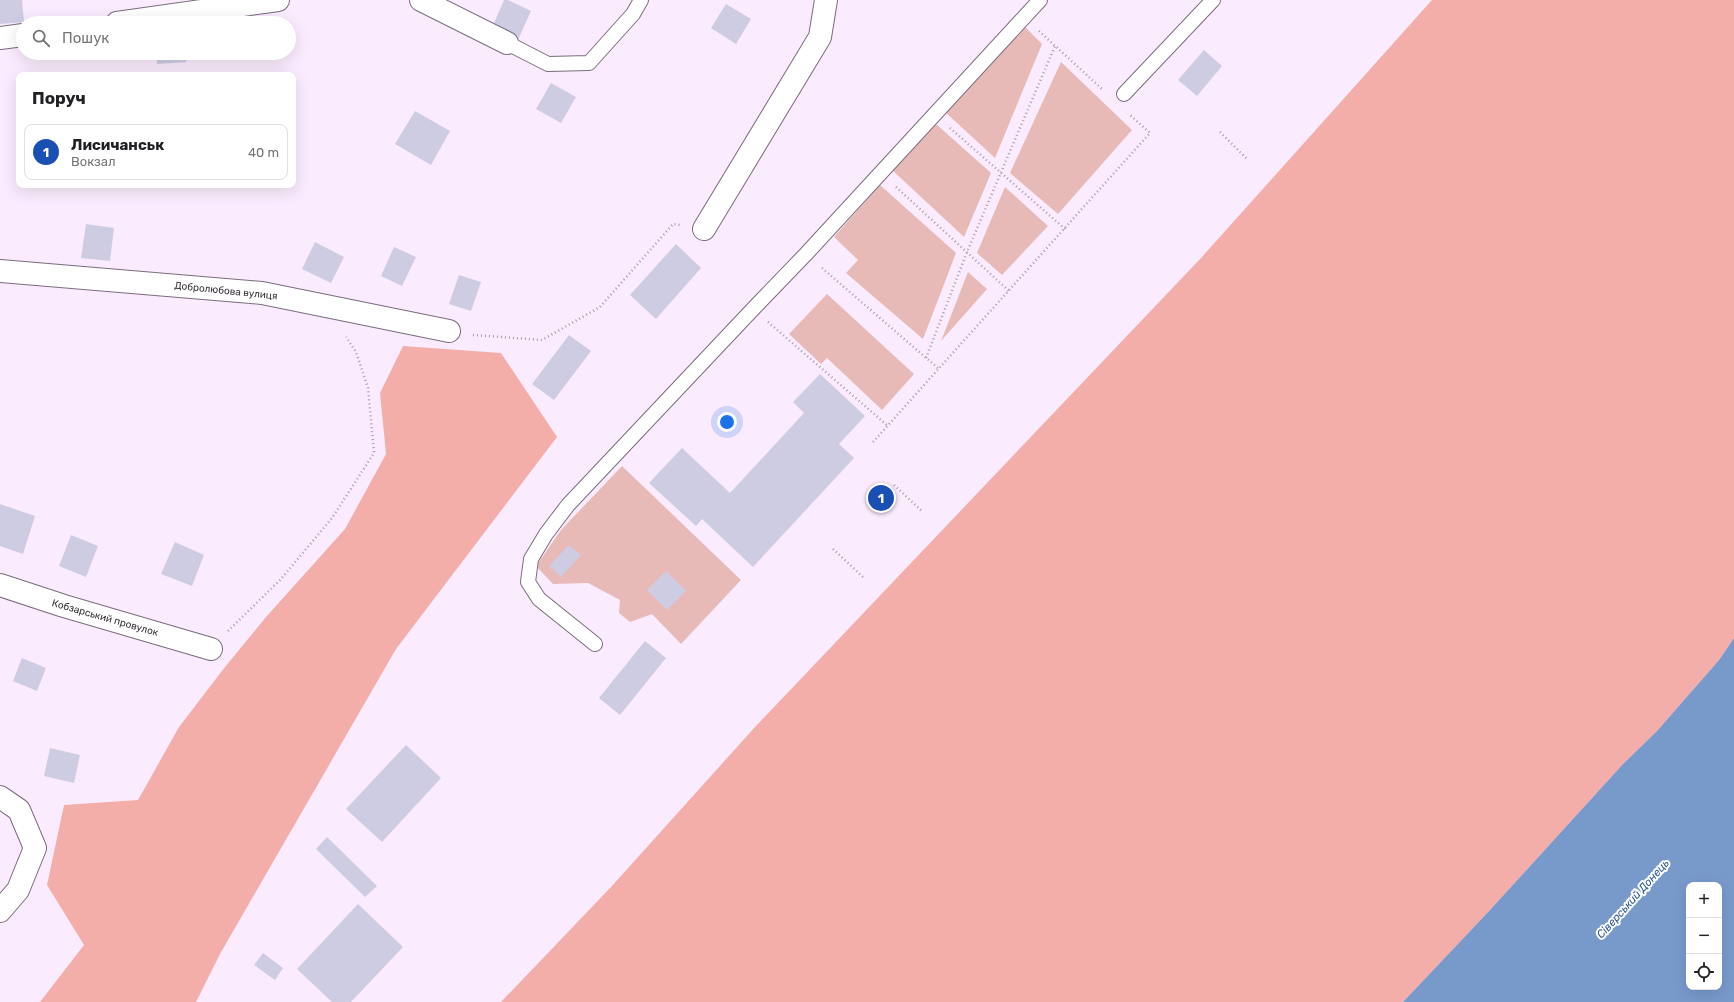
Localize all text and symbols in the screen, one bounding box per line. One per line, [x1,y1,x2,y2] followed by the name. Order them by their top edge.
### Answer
[16,16,296,60] search box
[30,27,52,49] icon: search
[62,29,109,47] text: Пошук
[32,88,86,108] text: Поруч
[71,136,164,154] text: Лисичанськ
[43,145,49,160] text: 1
[248,145,279,160] text: 40 m
[71,154,116,169] text: Вокзал
[174,280,278,302] street label: Добролюбова вулиця
[717,412,737,432] your location
[868,483,894,513] pin: 1
[50,597,160,639] street label: Кобзарський провулок
[1594,857,1672,941] water label: Сіверський Донець
[1686,882,1722,990] map controls
[1686,882,1722,918] button: +
[1686,918,1722,954] button: −
[1686,954,1722,990] button: locate

